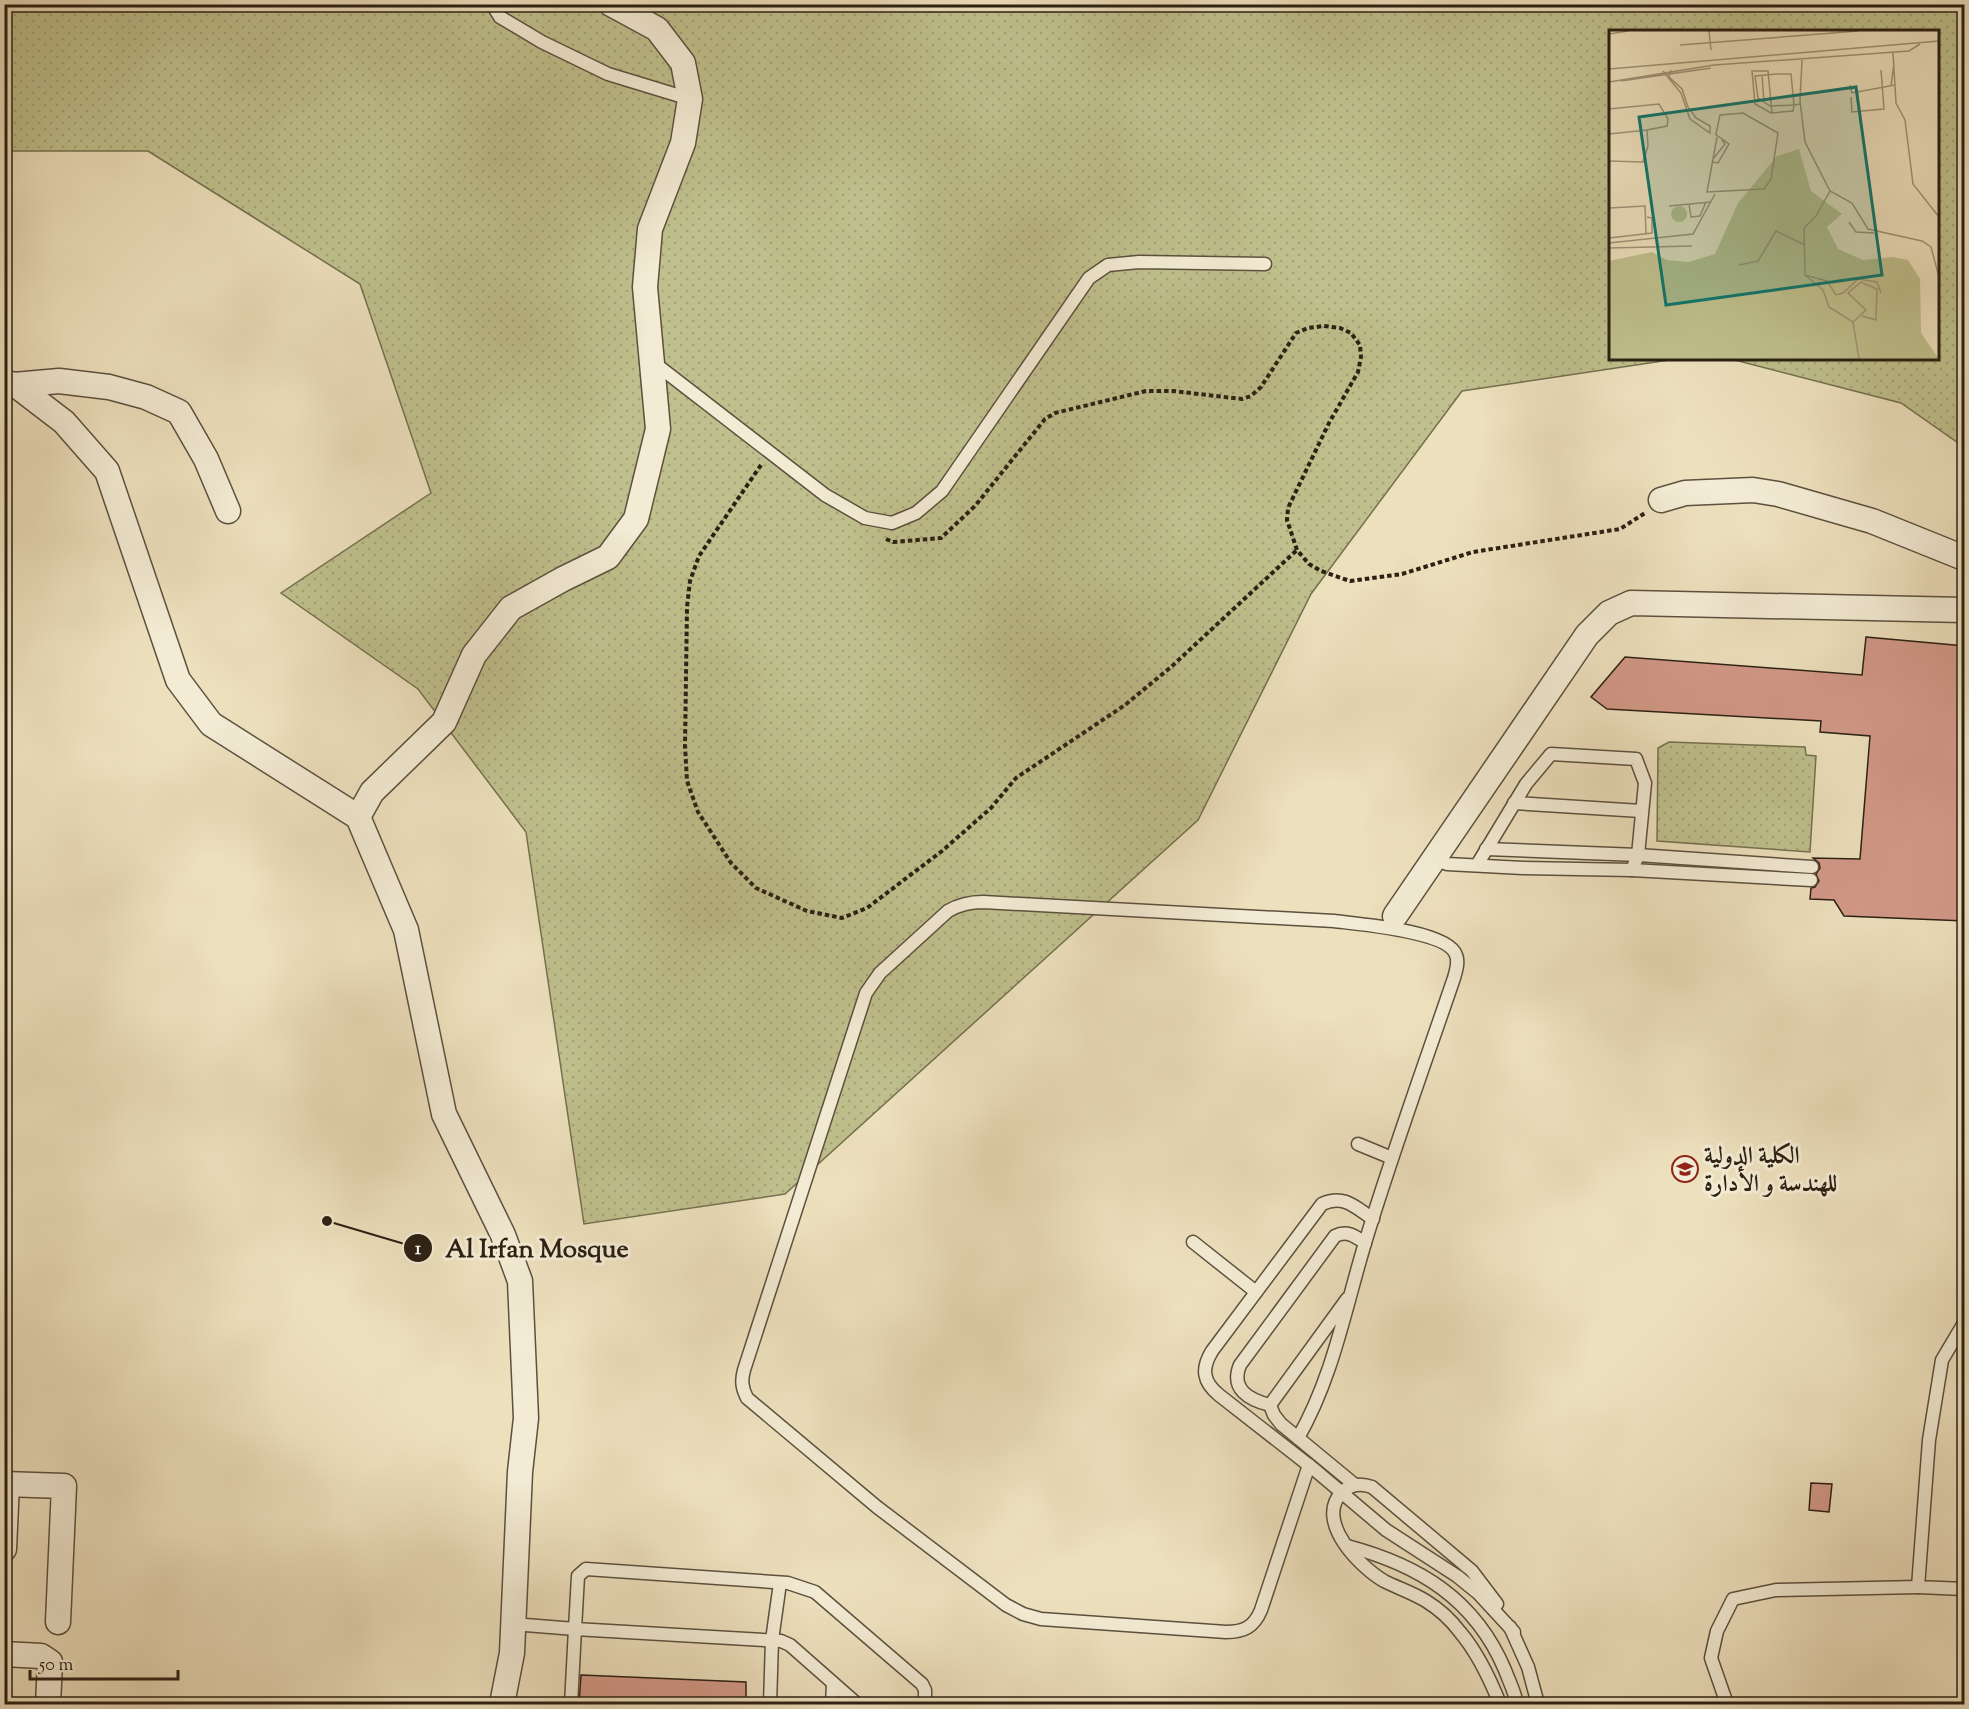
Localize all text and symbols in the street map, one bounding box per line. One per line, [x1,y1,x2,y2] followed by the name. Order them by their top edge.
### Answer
[1609,30,1939,360] inset map
[1704,1140,1837,1202] place label: الكلية الدولية للهندسة و الأدارة
[1670,1154,1700,1184] school or university icon: الكلية الدولية للهندسة و الأدارة
[403,1226,640,1270] callout: Al Irfan Mosque
[445,1232,629,1269] text: Al Irfan Mosque
[415,1237,422,1263] text: 1
[30,1643,178,1681] scale bar
[38,1653,74,1679] text: 50 m

